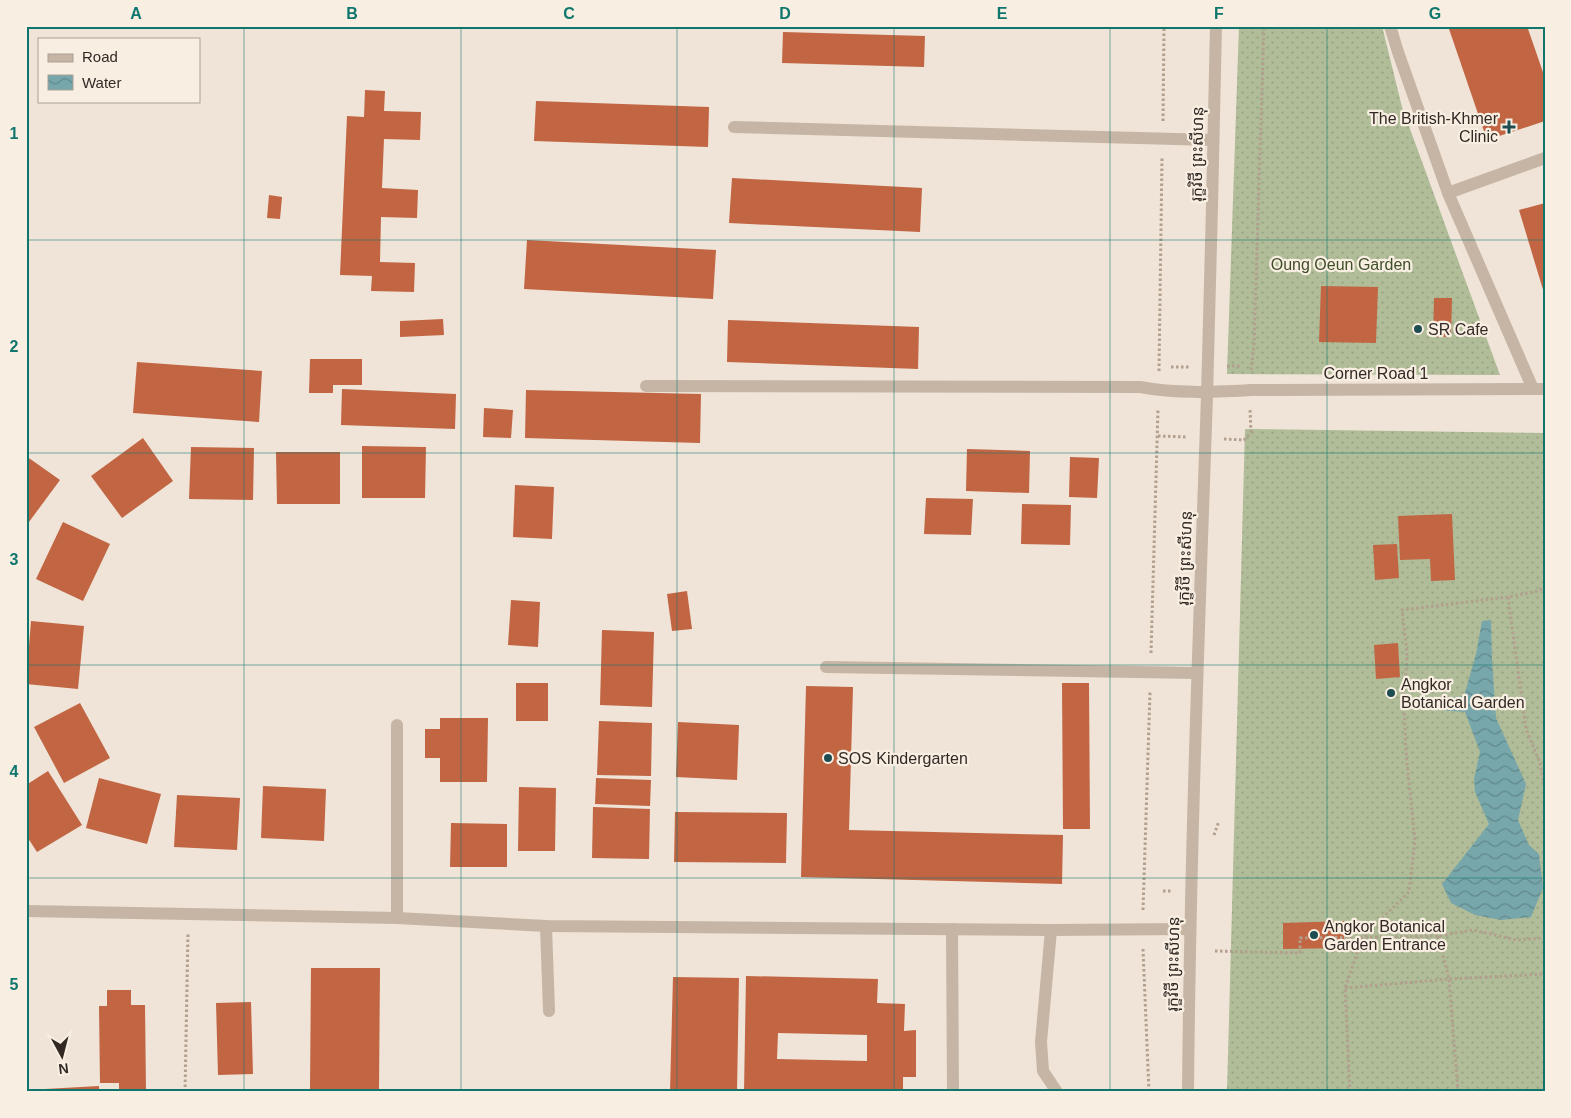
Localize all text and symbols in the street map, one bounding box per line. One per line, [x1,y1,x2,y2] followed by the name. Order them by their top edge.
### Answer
[130,5,142,22] text: A
[346,5,358,22] text: B
[563,5,575,22] text: C
[779,5,791,22] text: D
[997,5,1008,22] text: E
[1214,5,1224,22] text: F
[1429,5,1441,22] text: G
[38,38,200,102] legend
[82,48,118,65] text: Road
[82,74,121,91] text: Water
[1185,106,1209,202] street label: រុក្ខវិថី ព្រះសីហនុ
[1369,110,1499,145] place label: The British-Khmer Clinic
[1502,120,1516,134] marker: The British-Khmer Clinic
[10,125,19,142] text: 1
[1271,256,1411,273] park label: Oung Oeun Garden
[1428,321,1489,338] place label: SR Cafe
[1412,323,1424,335] marker: SR Cafe
[10,338,19,355] text: 2
[1324,365,1429,382] street label: Corner Road 1
[1172,510,1198,606] street label: រុក្ខវិថី ព្រះសីហនុ
[10,551,19,568] text: 3
[1401,676,1525,711] place label: Angkor Botanical Garden
[1385,687,1397,699] marker: Angkor Botanical Garden
[838,750,968,767] place label: SOS Kindergarten
[822,752,834,764] marker: SOS Kindergarten
[10,763,19,780] text: 4
[1161,916,1185,1012] street label: រុក្ខវិថី ព្រះសីហនុ
[1324,918,1446,953] place label: Angkor Botanical Garden Entrance
[1308,929,1320,941] marker: Angkor Botanical Garden Entrance
[10,976,19,993] text: 5
[38,1030,88,1080] north arrow
[58,1060,70,1077] text: N

